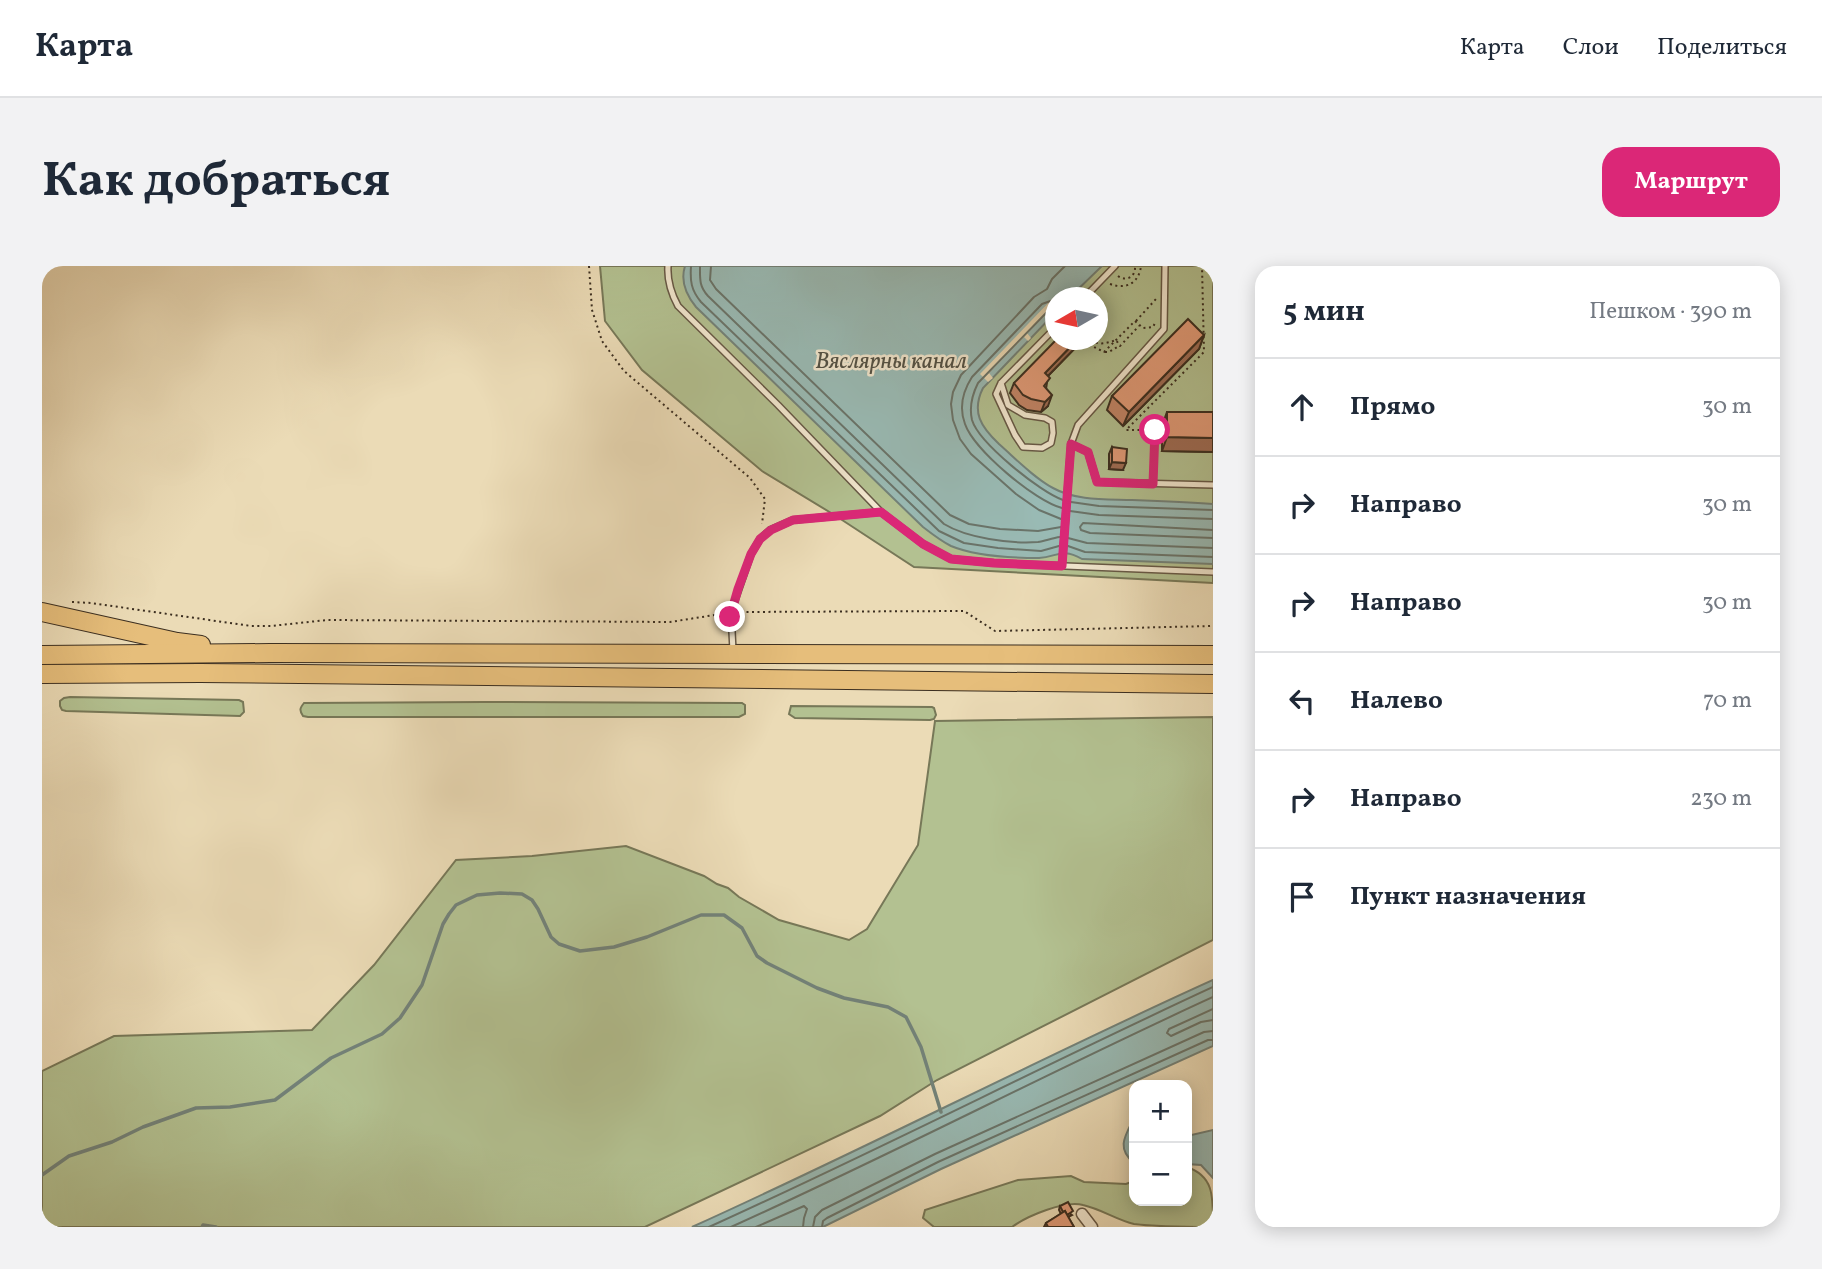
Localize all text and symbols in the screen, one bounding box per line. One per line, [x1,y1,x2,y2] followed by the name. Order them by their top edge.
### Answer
[35,25,133,71] text: Карта
[1460,31,1525,65] text: Карта
[1563,31,1619,65] text: Слои
[1657,31,1787,65] text: Поделиться
[1602,147,1780,217] button: Маршрут
[42,148,390,217] text: Как добраться
[1045,287,1108,350] north arrow
[1283,291,1365,333] text: 5 мин
[1589,296,1752,328] text: Пешком · 390 m
[815,346,967,378] water label: Вяслярны канал
[1283,388,1321,426] icon: ahead
[1350,389,1435,425] text: Прямо
[1702,391,1752,423] text: 30 m
[1139,414,1170,445] route start
[1283,486,1321,524] icon: right
[1350,487,1462,523] text: Направо
[1702,489,1752,521] text: 30 m
[1283,584,1321,622] icon: right
[1350,585,1462,621] text: Направо
[1702,587,1752,619] text: 30 m
[714,601,745,632] route end
[1283,682,1321,720] icon: left
[1350,683,1443,719] text: Налево
[1703,685,1752,717] text: 70 m
[1283,780,1321,818] icon: right
[1350,781,1462,817] text: Направо
[1690,783,1752,815] text: 230 m
[1283,878,1321,916] icon: arrive
[1350,879,1586,915] text: Пункт назначения
[1129,1080,1192,1206] map controls
[1129,1080,1192,1143] button: +
[1129,1143,1192,1206] button: −

